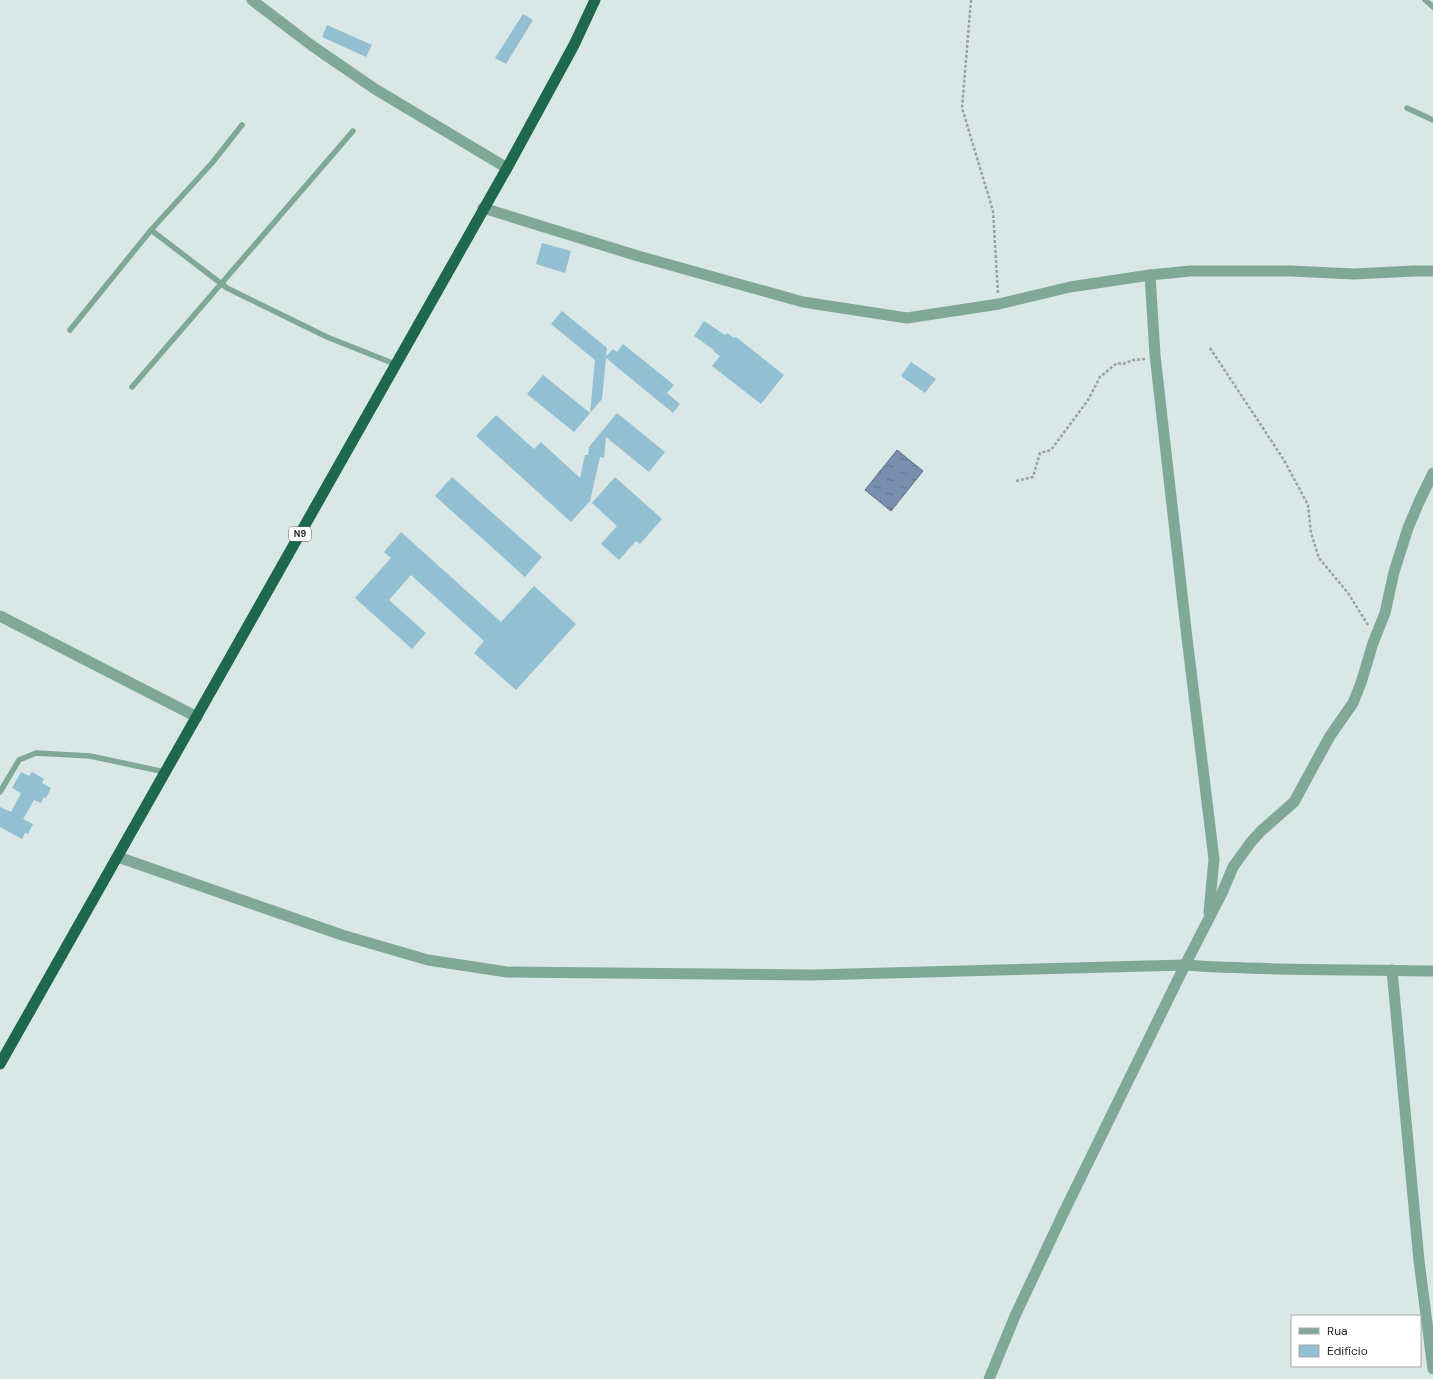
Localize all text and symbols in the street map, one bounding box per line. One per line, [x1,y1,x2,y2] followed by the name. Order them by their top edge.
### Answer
[289,527,311,541] road number: N9
[1291,1315,1421,1367] legend
[1327,1323,1348,1339] text: Rua
[1327,1343,1368,1359] text: Edifício

